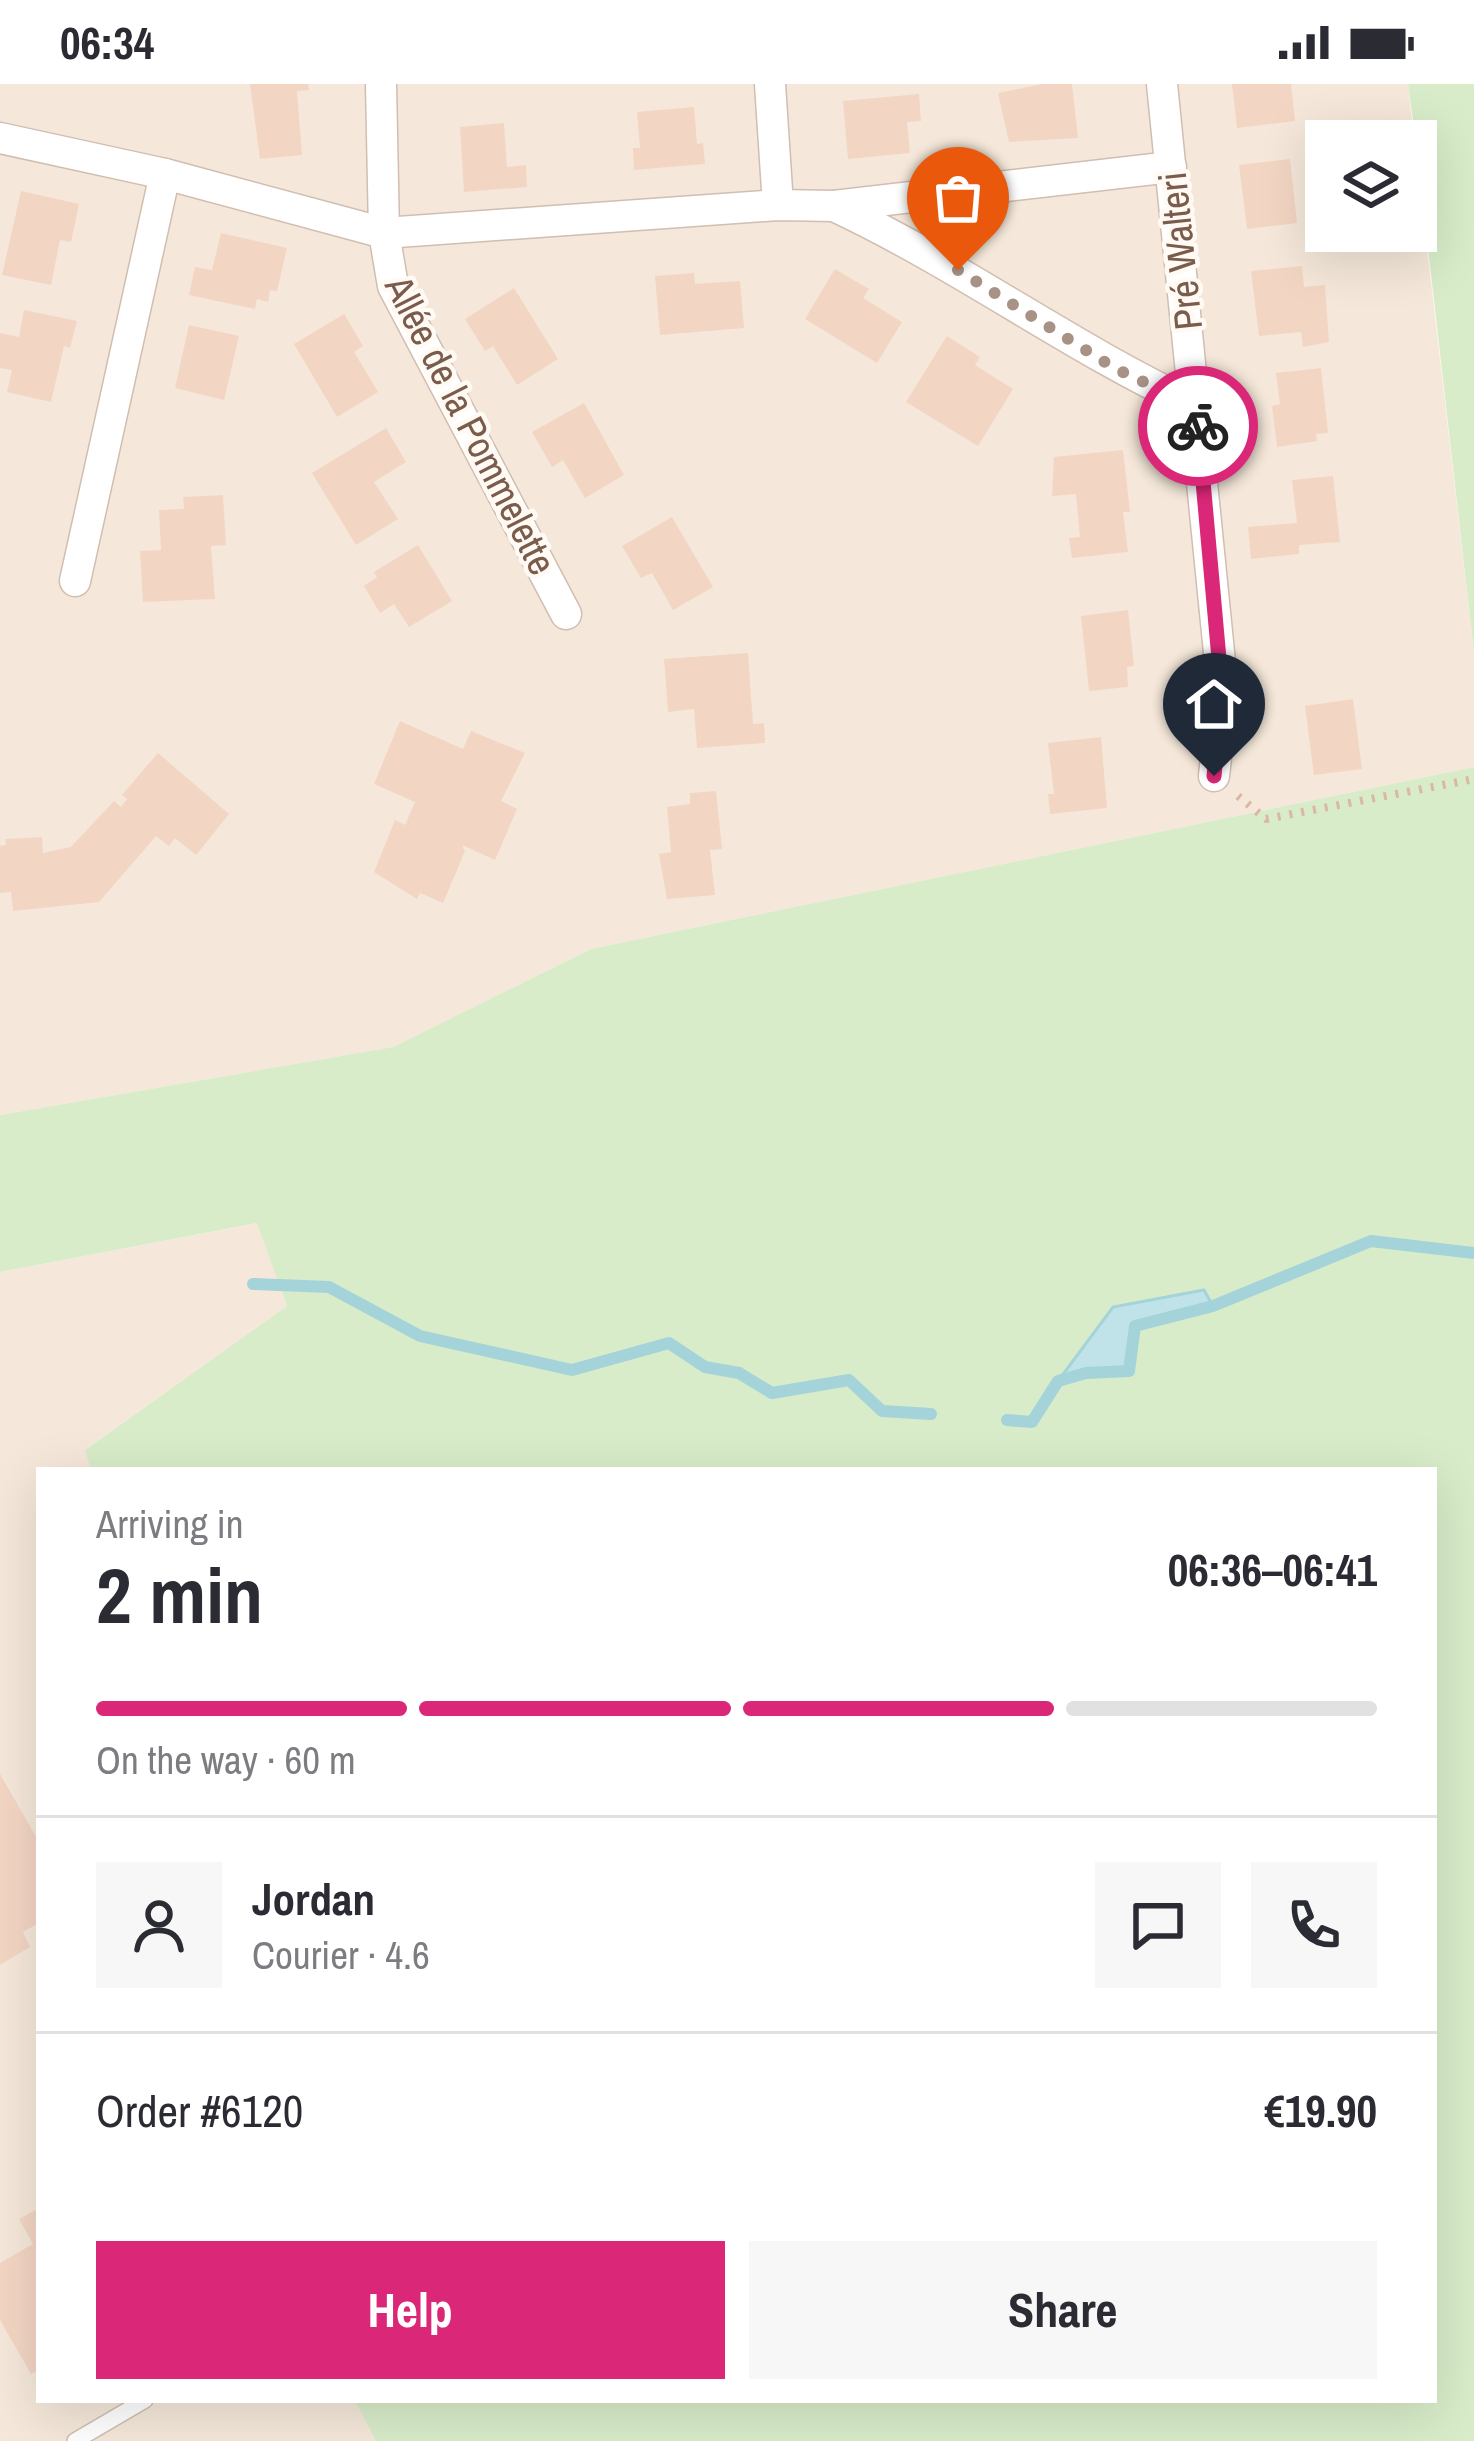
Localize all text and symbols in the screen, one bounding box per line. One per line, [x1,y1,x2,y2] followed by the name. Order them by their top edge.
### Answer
[60,12,154,73] text: 06:34
[1305,120,1437,252] map controls
[1305,120,1437,252] button: layers
[907,147,1009,270] pin
[925,165,991,231] icon: bag
[1146,169,1214,333] street label: Pré Walteri
[373,266,569,583] street label: Allée de la Pommelette
[1138,366,1258,486] courier
[1165,393,1231,459] icon: bike
[1163,653,1265,776] pin
[1181,671,1247,737] icon: home
[96,1498,244,1550] text: Arriving in
[1168,1539,1377,1600] text: 06:36–06:41
[96,1542,263,1647] text: 2 min
[96,1734,356,1786] text: On the way · 60 m
[96,1862,222,1988] button: person
[1095,1862,1221,1988] button: chat
[1251,1862,1377,1988] button: phone
[252,1868,375,1929] text: Jordan
[252,1929,430,1981] text: Courier · 4.6
[96,2080,303,2141] text: Order #6120
[1264,2080,1377,2141] text: €19.90
[96,2241,725,2379] button: Help
[749,2241,1377,2379] button: Share

